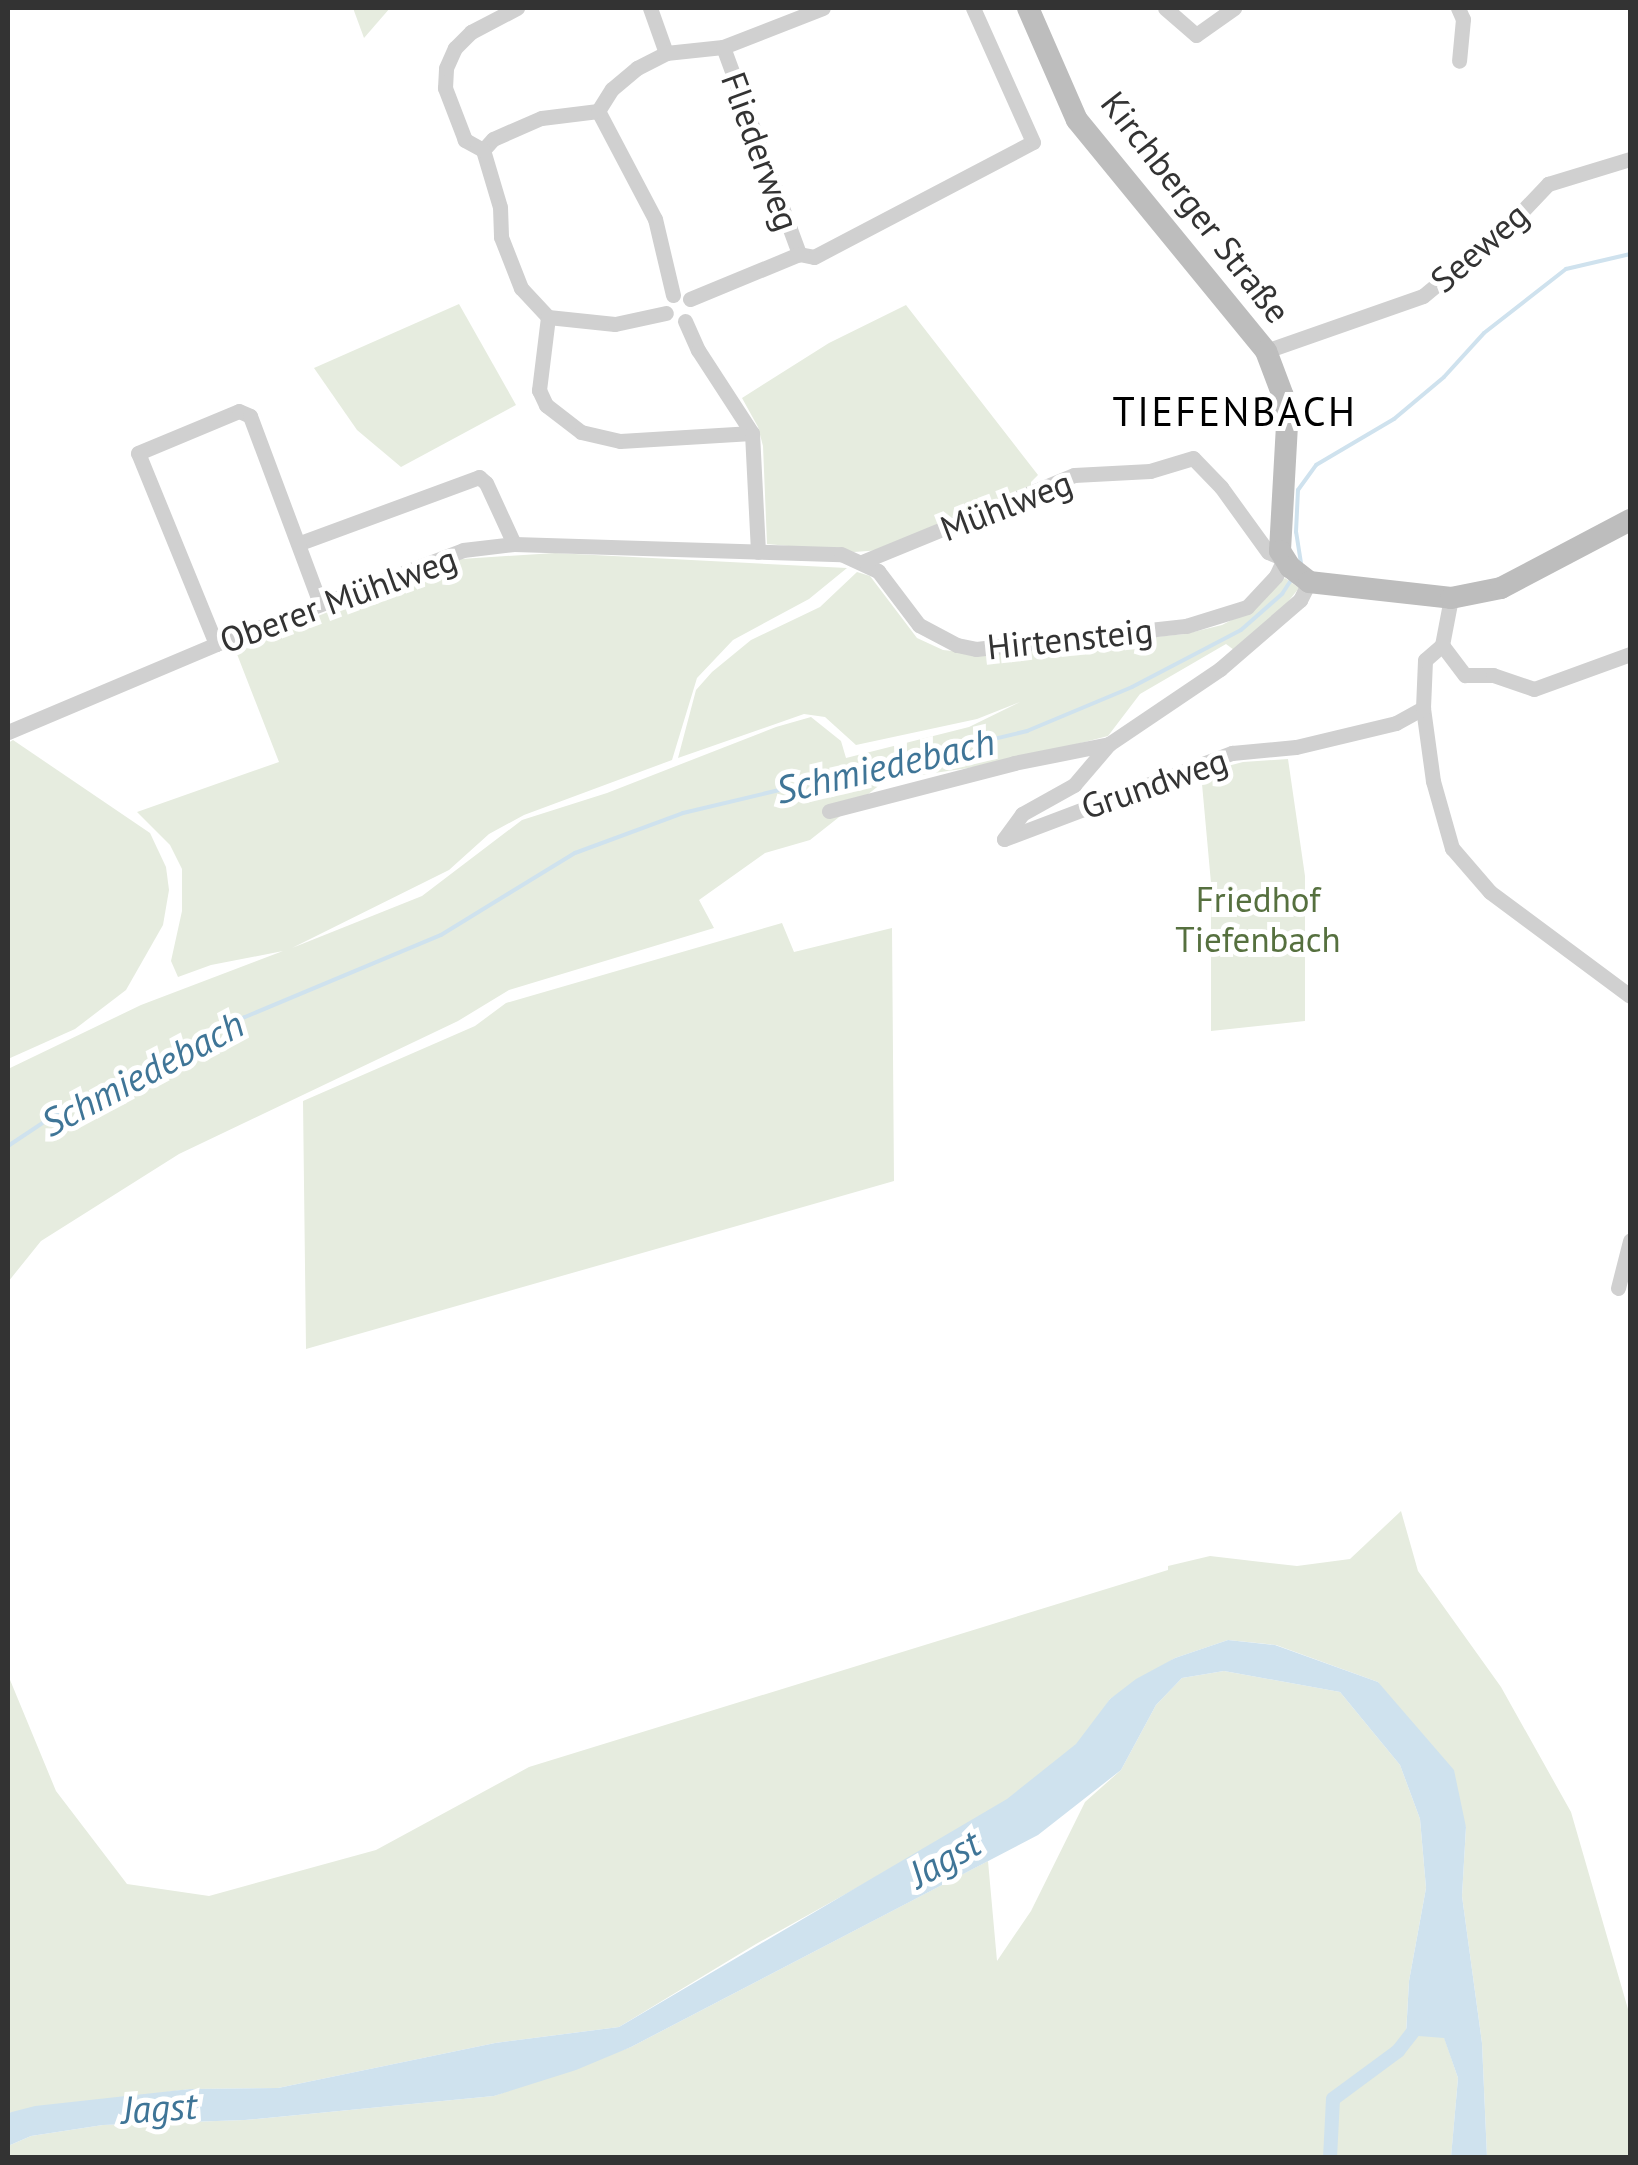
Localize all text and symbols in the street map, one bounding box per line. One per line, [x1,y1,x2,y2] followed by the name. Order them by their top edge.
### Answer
[713,66,809,236] street label: Fliederweg
[1093,83,1299,331] street label: Kirchberger Straße
[1422,193,1536,301] street label: Seeweg
[1113,387,1357,435] district label: TIEFENBACH
[934,461,1078,549] street label: Mühlweg
[214,537,462,661] street label: Oberer Mühlweg
[985,608,1155,668] street label: Hirtensteig
[771,718,999,812] water label: Schmiedebach
[1075,738,1233,828] street label: Grundweg
[1175,878,1341,960] park label: Friedhof Tiefenbach
[33,1001,251,1145] water label: Schmiedebach
[900,1819,988,1897] water label: Jagst
[120,2082,198,2132] water label: Jagst

